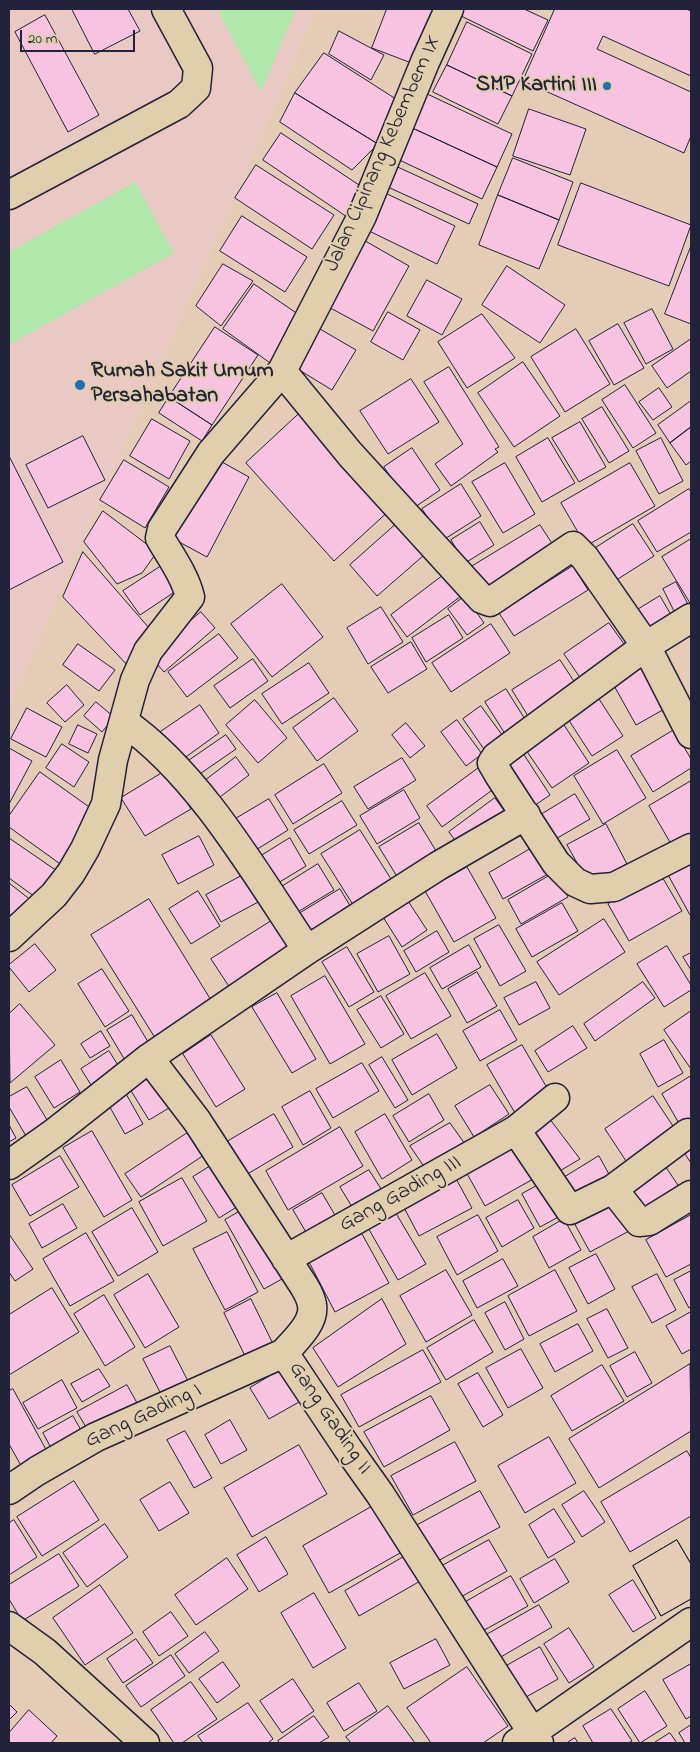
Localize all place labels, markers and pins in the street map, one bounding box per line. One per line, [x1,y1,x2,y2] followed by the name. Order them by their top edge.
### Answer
[476,73,597,99] place label: SMP Kartini III
[601,80,613,92] marker: SMP Kartini III
[91,359,274,411] place label: Rumah Sakit Umum Persahabatan
[73,378,87,392] marker: Rumah Sakit Umum Persahabatan

